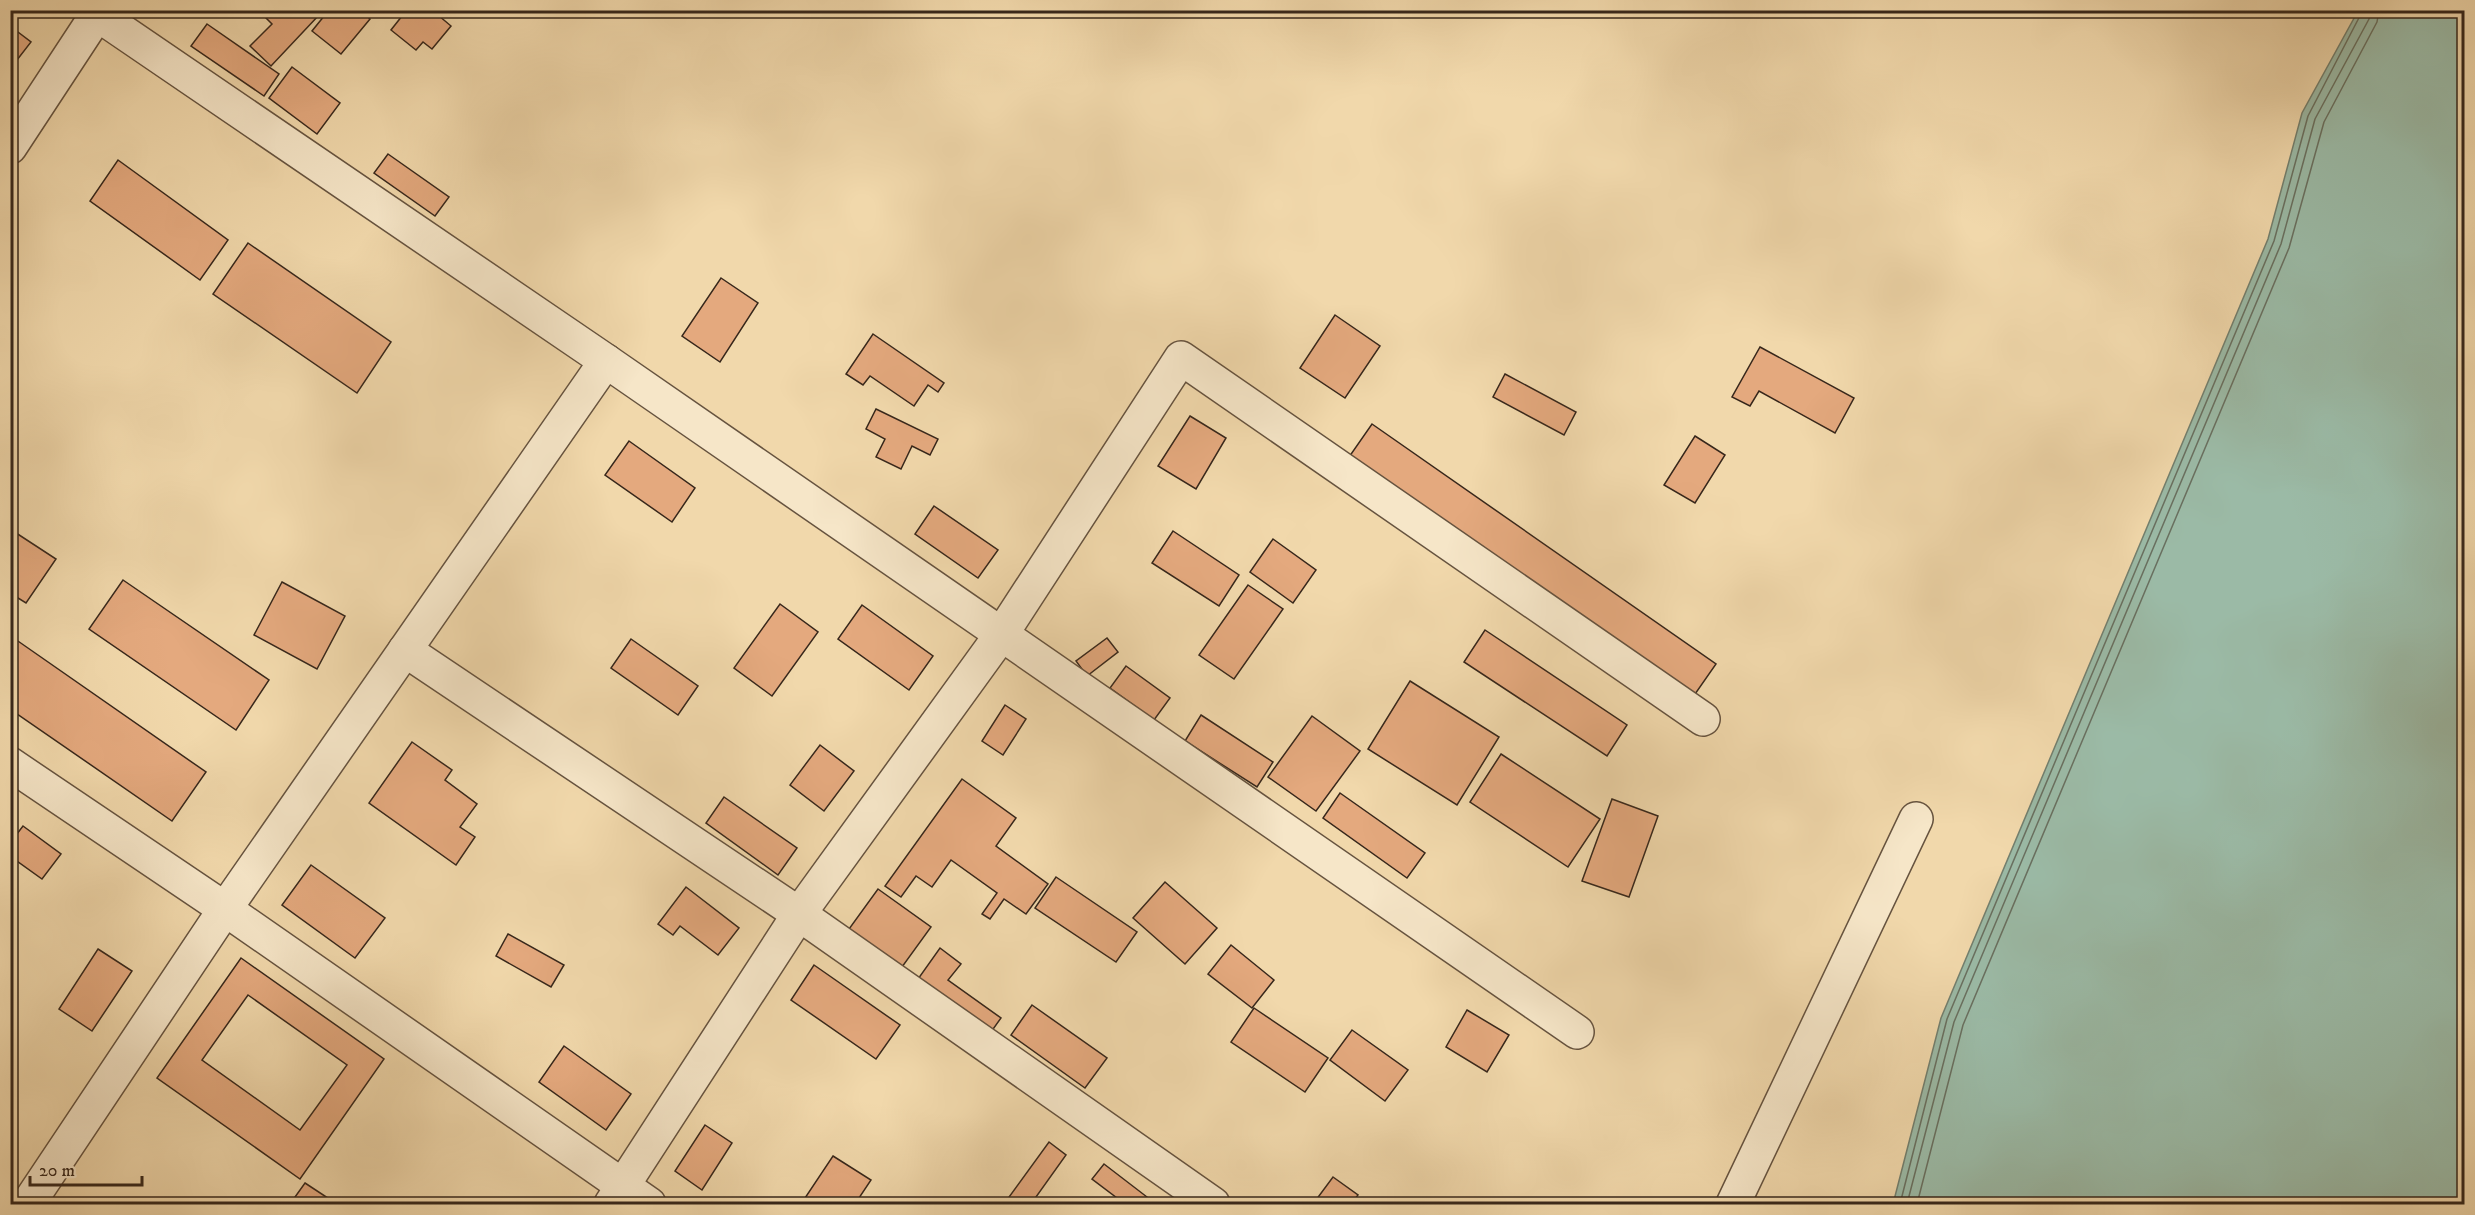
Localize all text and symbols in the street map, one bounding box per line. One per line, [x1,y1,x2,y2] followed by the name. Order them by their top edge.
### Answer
[30,1149,142,1187] scale bar
[39,1160,75,1182] text: 20 m

